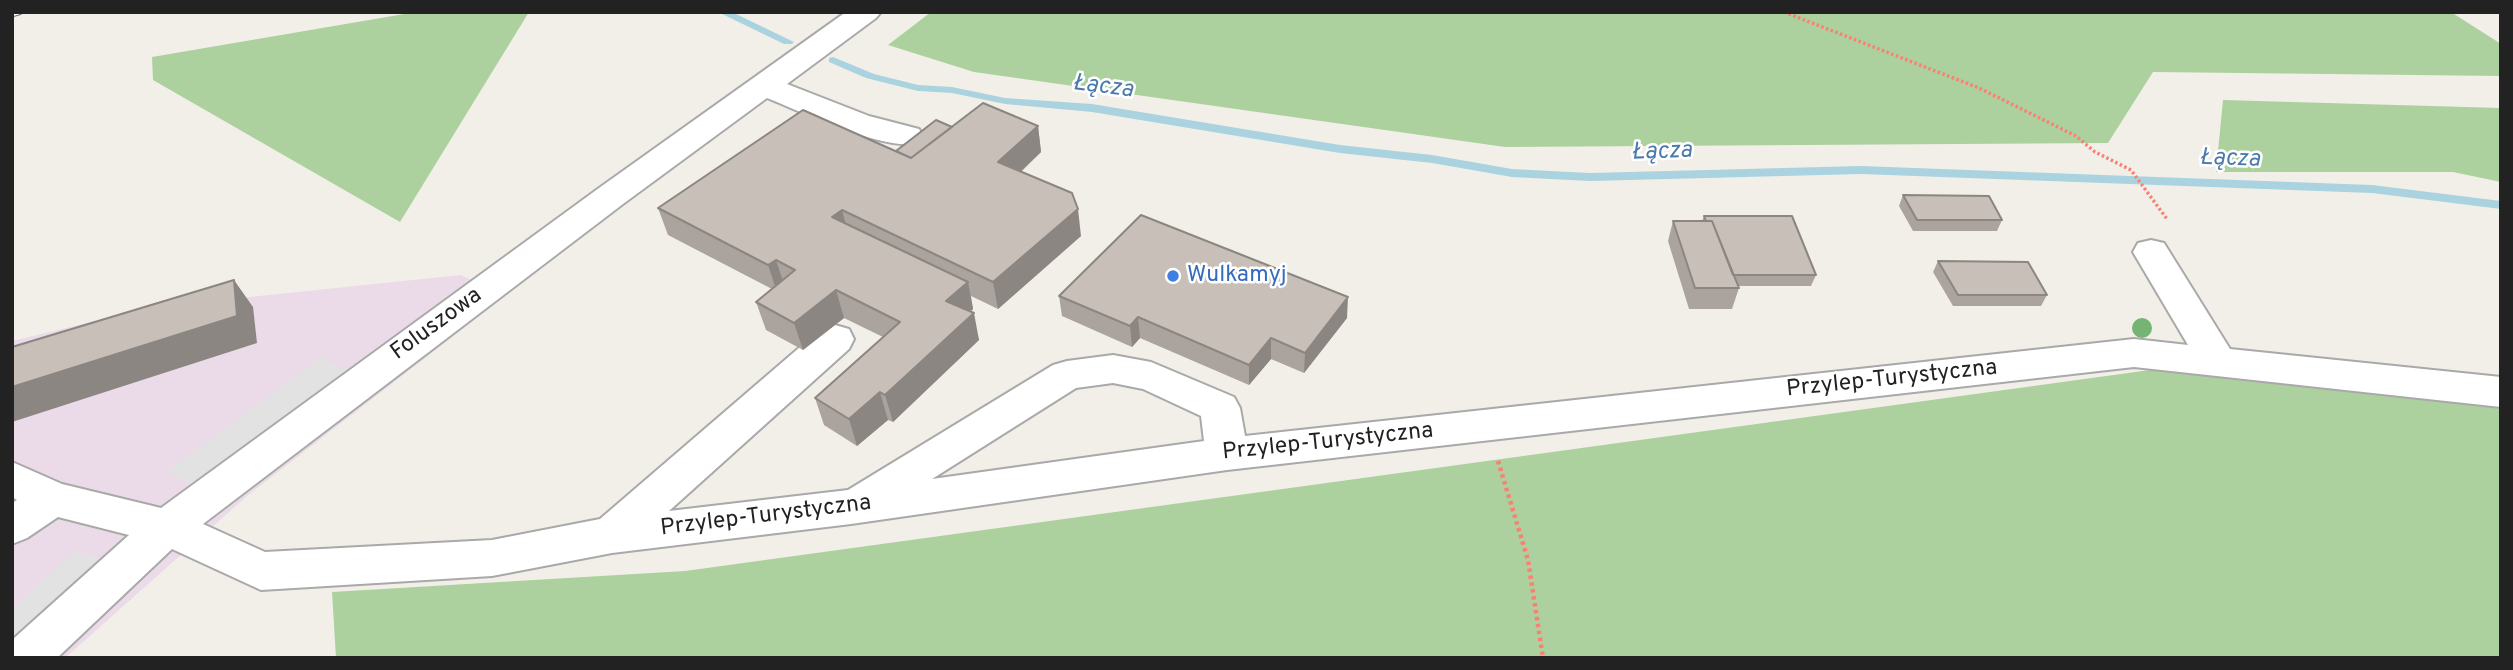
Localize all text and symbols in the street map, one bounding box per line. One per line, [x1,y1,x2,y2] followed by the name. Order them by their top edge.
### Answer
[1071,70,1135,106] water label: Łącza
[1631,138,1693,168] water label: Łącza
[2199,145,2261,175] water label: Łącza
[1187,262,1287,290] place label: Wulkamyj
[1165,268,1181,284] marker: Wulkamyj
[386,283,488,367] street label: Foluszowa
[1785,355,1999,405] street label: Przylep-Turystyczna
[1221,418,1435,468] street label: Przylep-Turystyczna
[659,490,873,544] street label: Przylep-Turystyczna

